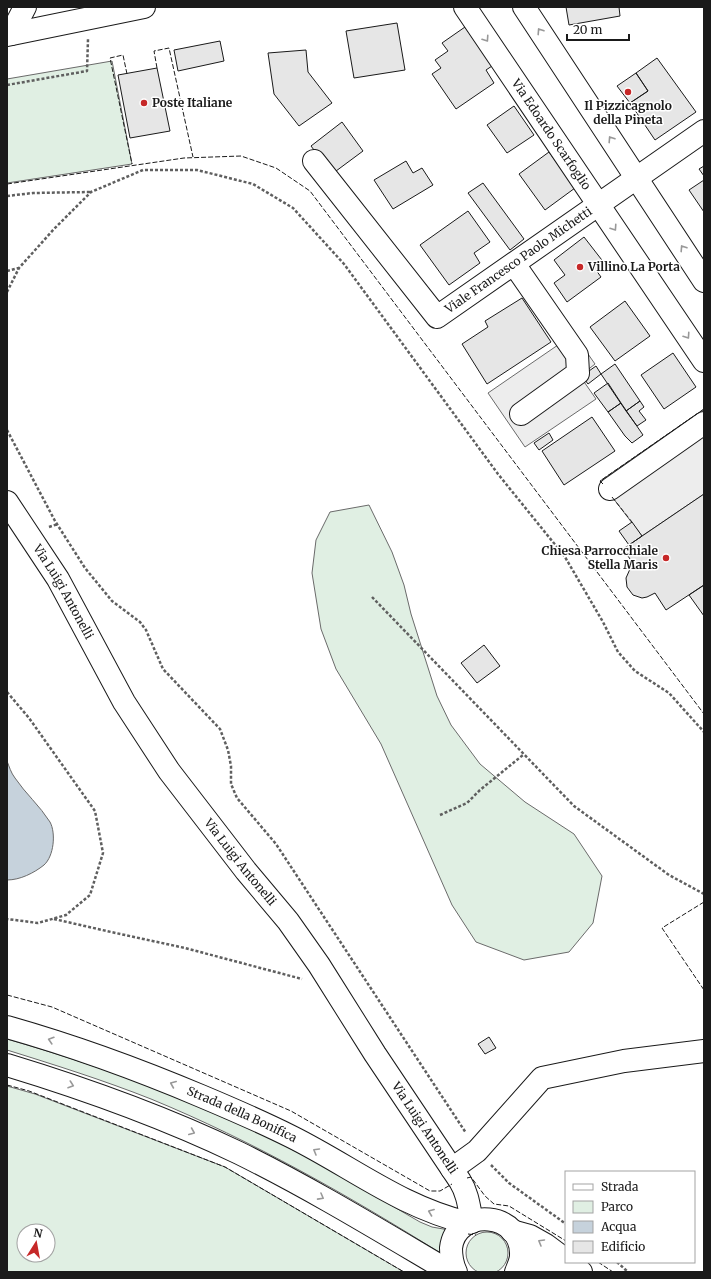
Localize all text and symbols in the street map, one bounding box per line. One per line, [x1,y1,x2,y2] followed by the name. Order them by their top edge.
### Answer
[567,16,629,42] scale bar
[573,22,602,37] text: 20 m
[537,28,544,35] one-way arrow
[482,35,489,42] one-way arrow
[508,75,594,193] street label: Via Edoardo Scarfoglio
[623,87,633,97] marker: Il Pizzicagnolo della Pineta
[152,95,233,110] place label: Poste Italiane
[139,98,149,108] marker: Poste Italiane
[584,98,672,127] place label: Il Pizzicagnolo della Pineta
[609,137,616,144] one-way arrow
[441,203,595,317] street label: Viale Francesco Paolo Michetti
[609,224,617,231] one-way arrow
[680,245,687,252] one-way arrow
[587,259,680,274] place label: Villino La Porta
[575,262,585,272] marker: Villino La Porta
[682,332,690,339] one-way arrow
[30,540,97,642] street label: Via Luigi Antonelli
[542,543,659,572] place label: Chiesa Parrocchiale Stella Maris
[661,553,671,563] marker: Chiesa Parrocchiale Stella Maris
[201,815,280,909] street label: Via Luigi Antonelli
[48,1036,55,1045] one-way arrow
[388,1078,461,1177] street label: Via Luigi Antonelli
[67,1080,74,1088] one-way arrow
[170,1081,178,1089] one-way arrow
[185,1083,300,1146] street label: Strada della Bonifica
[188,1127,195,1135] one-way arrow
[313,1148,320,1155] one-way arrow
[565,1171,695,1263] legend
[601,1179,639,1194] text: Strada
[317,1192,324,1199] one-way arrow
[601,1199,633,1214] text: Parco
[427,1209,434,1217] one-way arrow
[600,1219,637,1234] text: Acqua
[16,1223,56,1263] north arrow
[32,1225,44,1241] text: N
[601,1239,645,1254] text: Edificio
[538,1240,545,1247] one-way arrow

